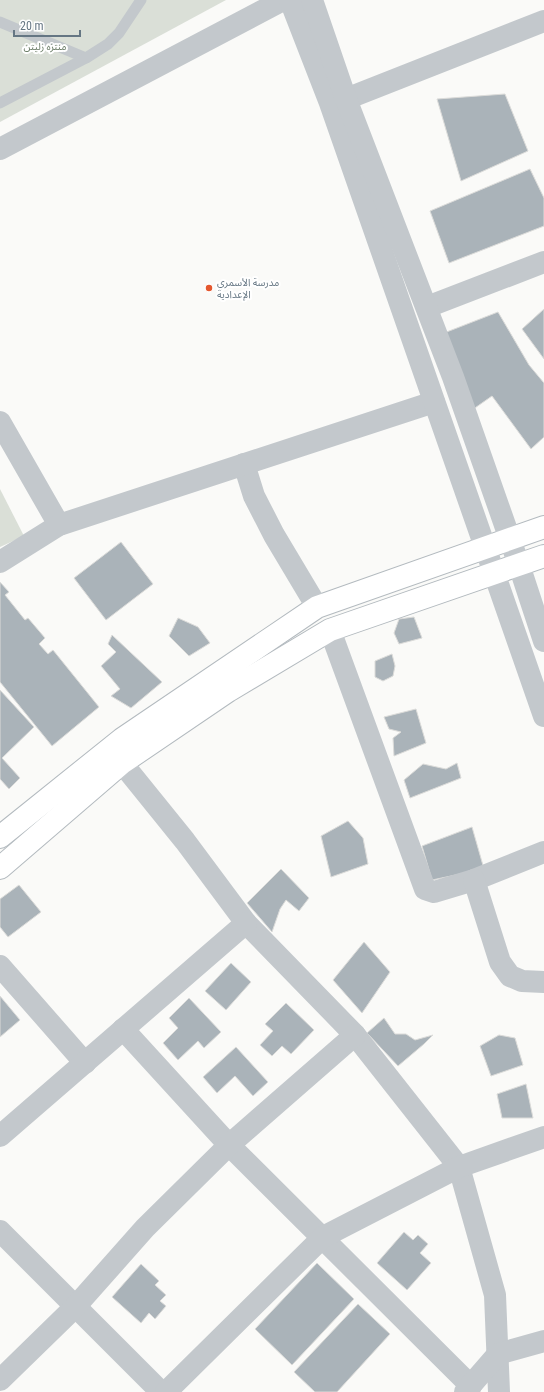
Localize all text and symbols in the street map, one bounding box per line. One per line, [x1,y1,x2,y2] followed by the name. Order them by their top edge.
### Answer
[14,12,80,38] scale bar
[20,19,44,33] text: 20 m
[23,41,67,53] park label: منتزه زليتن
[217,277,279,301] place label: مدرسة الأسمري الإعدادية
[204,283,214,293] marker: مدرسة الأسمري الإعدادية

